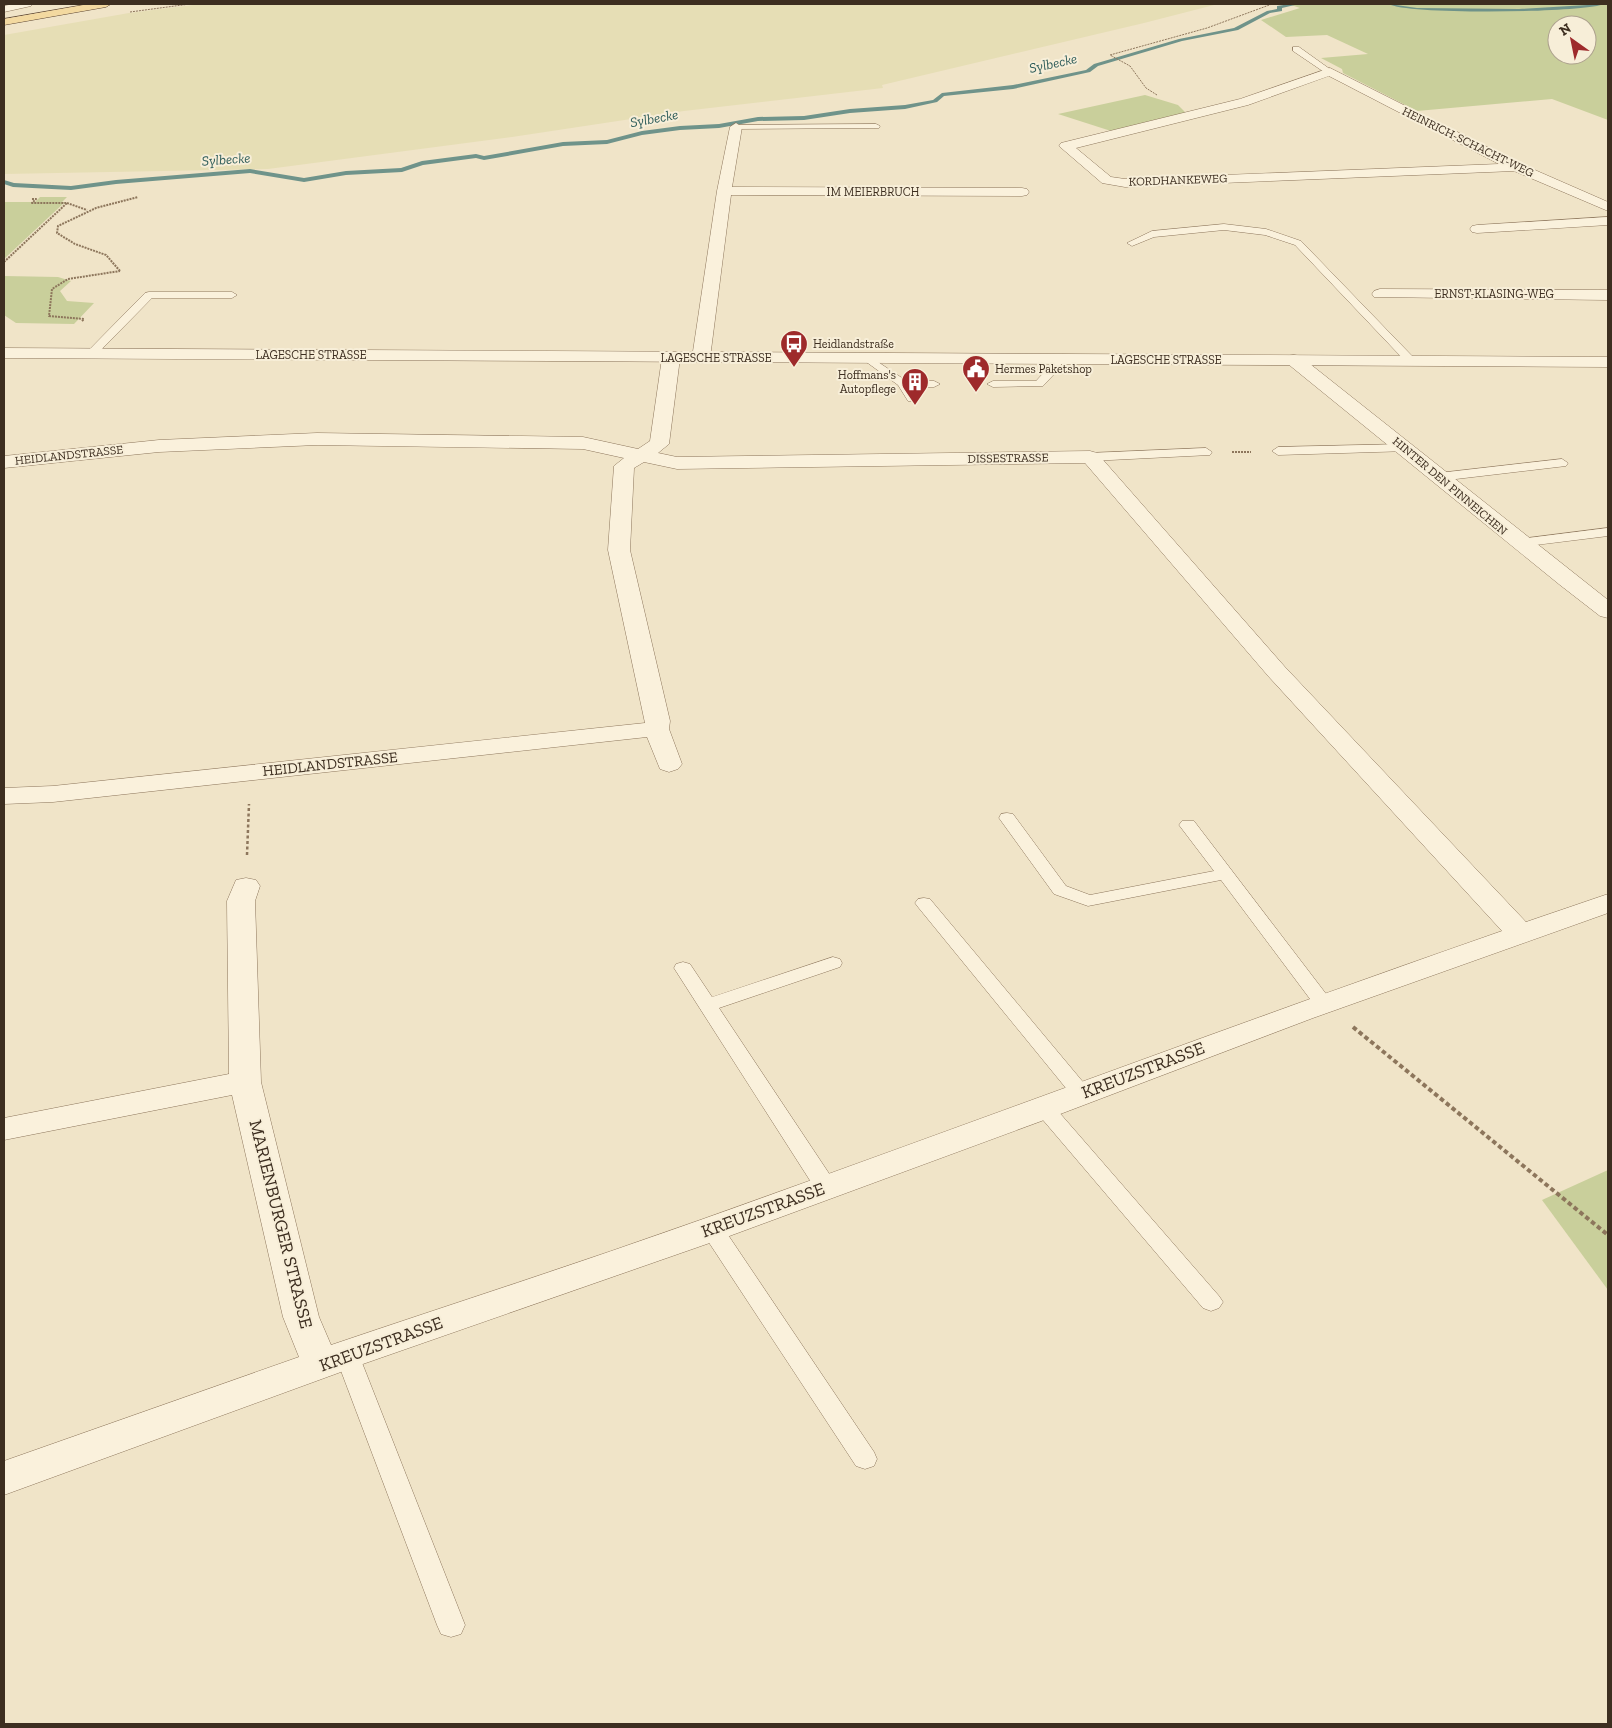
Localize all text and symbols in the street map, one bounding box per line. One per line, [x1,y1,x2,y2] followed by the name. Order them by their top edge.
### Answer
[1547,15,1597,65] north arrow
[1556,19,1575,40] text: N
[1028,50,1079,77] water label: Sylbecke
[1400,104,1536,180] street label: HEINRICH-SCHACHT-WEG
[629,106,679,131] water label: Sylbecke
[201,149,251,170] water label: Sylbecke
[1128,171,1228,189] street label: KORDHANKEWEG
[827,185,919,199] street label: IM MEIERBRUCH
[1434,287,1554,301] street label: ERNST-KLASING-WEG
[779,329,809,368] bus stop icon: Heidlandstraße
[813,337,894,351] place label: Heidlandstraße
[255,348,367,362] street label: LAGESCHE STRASSE
[660,351,772,365] street label: LAGESCHE STRASSE
[1110,353,1222,367] street label: LAGESCHE STRASSE
[961,354,991,393] public building icon: Hermes Paketshop
[995,362,1092,376] place label: Hermes Paketshop
[900,367,930,406] building icon: Hoffmans's Autopflege
[838,368,896,396] place label: Hoffmans's Autopflege
[1390,434,1510,538] street label: HINTER DEN PINNEICHEN
[14,442,124,468] street label: HEIDLANDSTRASSE
[967,450,1049,466] street label: DISSESTRASSE
[261,748,399,780] street label: HEIDLANDSTRASSE
[1078,1036,1208,1104] street label: KREUZSTRASSE
[244,1117,318,1331] street label: MARIENBURGER STRASSE
[698,1177,828,1243] street label: KREUZSTRASSE
[316,1311,446,1377] street label: KREUZSTRASSE

